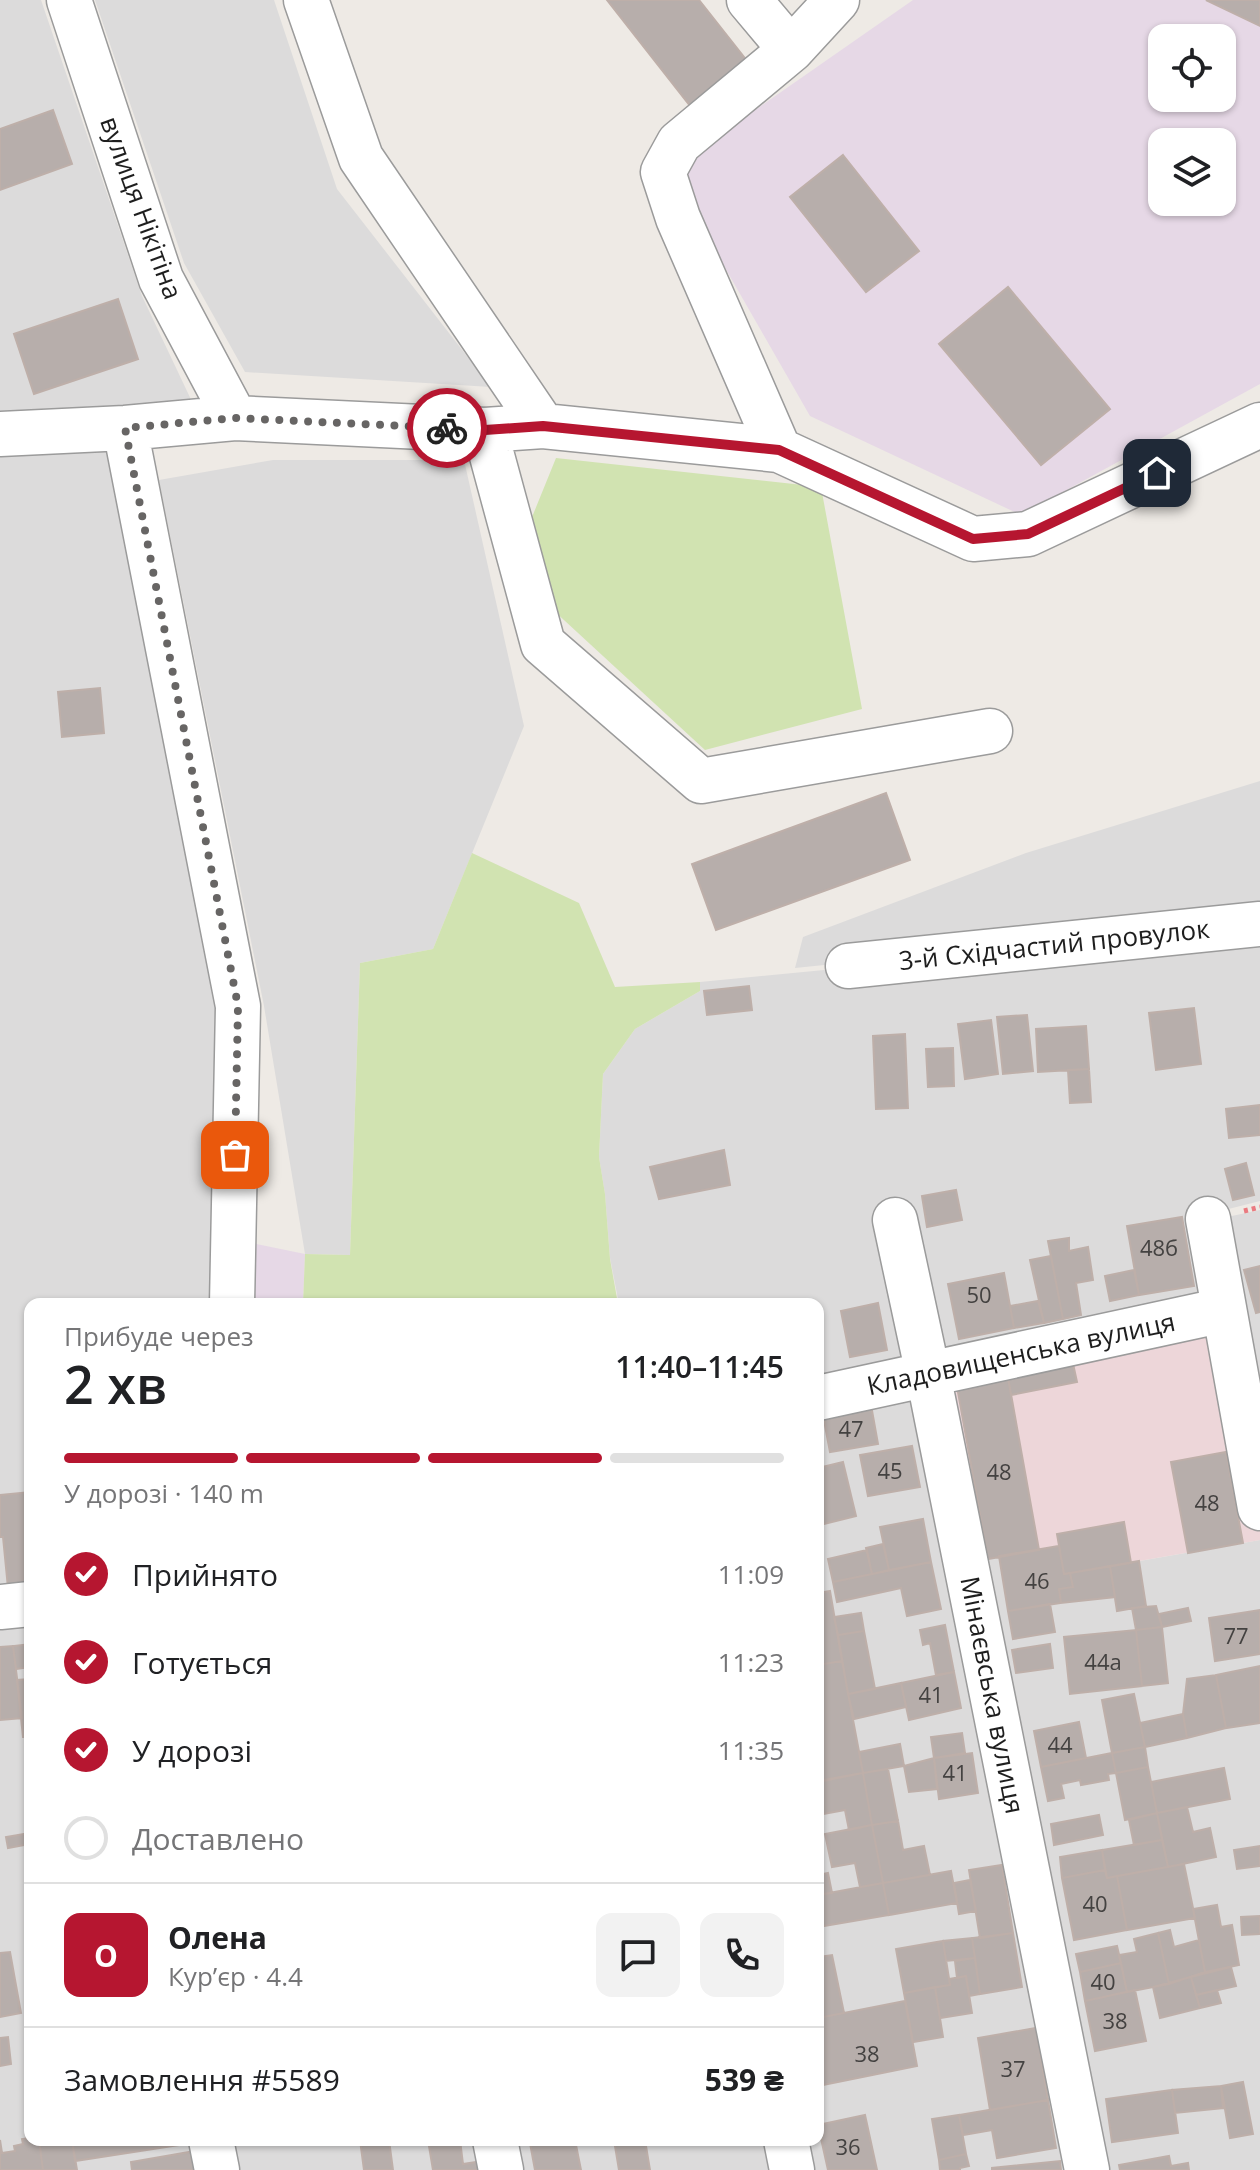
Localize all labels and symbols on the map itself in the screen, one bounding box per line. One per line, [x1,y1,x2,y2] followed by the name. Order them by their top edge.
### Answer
[92,111,192,304] street label: вулиця Нікітіна
[407,388,487,468] courier
[1123,439,1191,507] pin
[897,910,1212,978] street label: 3-й Східчастий провулок
[201,1121,269,1189] pin
[1140,1232,1178,1262] house number: 48б
[966,1279,992,1309] house number: 50
[863,1303,1178,1403] street label: Кладовищенська вулиця
[838,1413,864,1443] house number: 47
[877,1455,903,1485] house number: 45
[986,1456,1012,1486] house number: 48
[1194,1487,1220,1517] house number: 48
[1024,1565,1050,1595] house number: 46
[952,1573,1034,1817] street label: Мінаєвська вулиця
[1223,1620,1249,1650] house number: 77
[1084,1646,1122,1676] house number: 44а
[918,1679,944,1709] house number: 41
[1047,1729,1073,1759] house number: 44
[942,1757,968,1787] house number: 41
[1082,1888,1108,1918] house number: 40
[1090,1966,1116,1996] house number: 40
[1102,2005,1128,2035] house number: 38
[854,2038,880,2068] house number: 38
[1000,2053,1026,2083] house number: 37
[835,2131,861,2161] house number: 36

